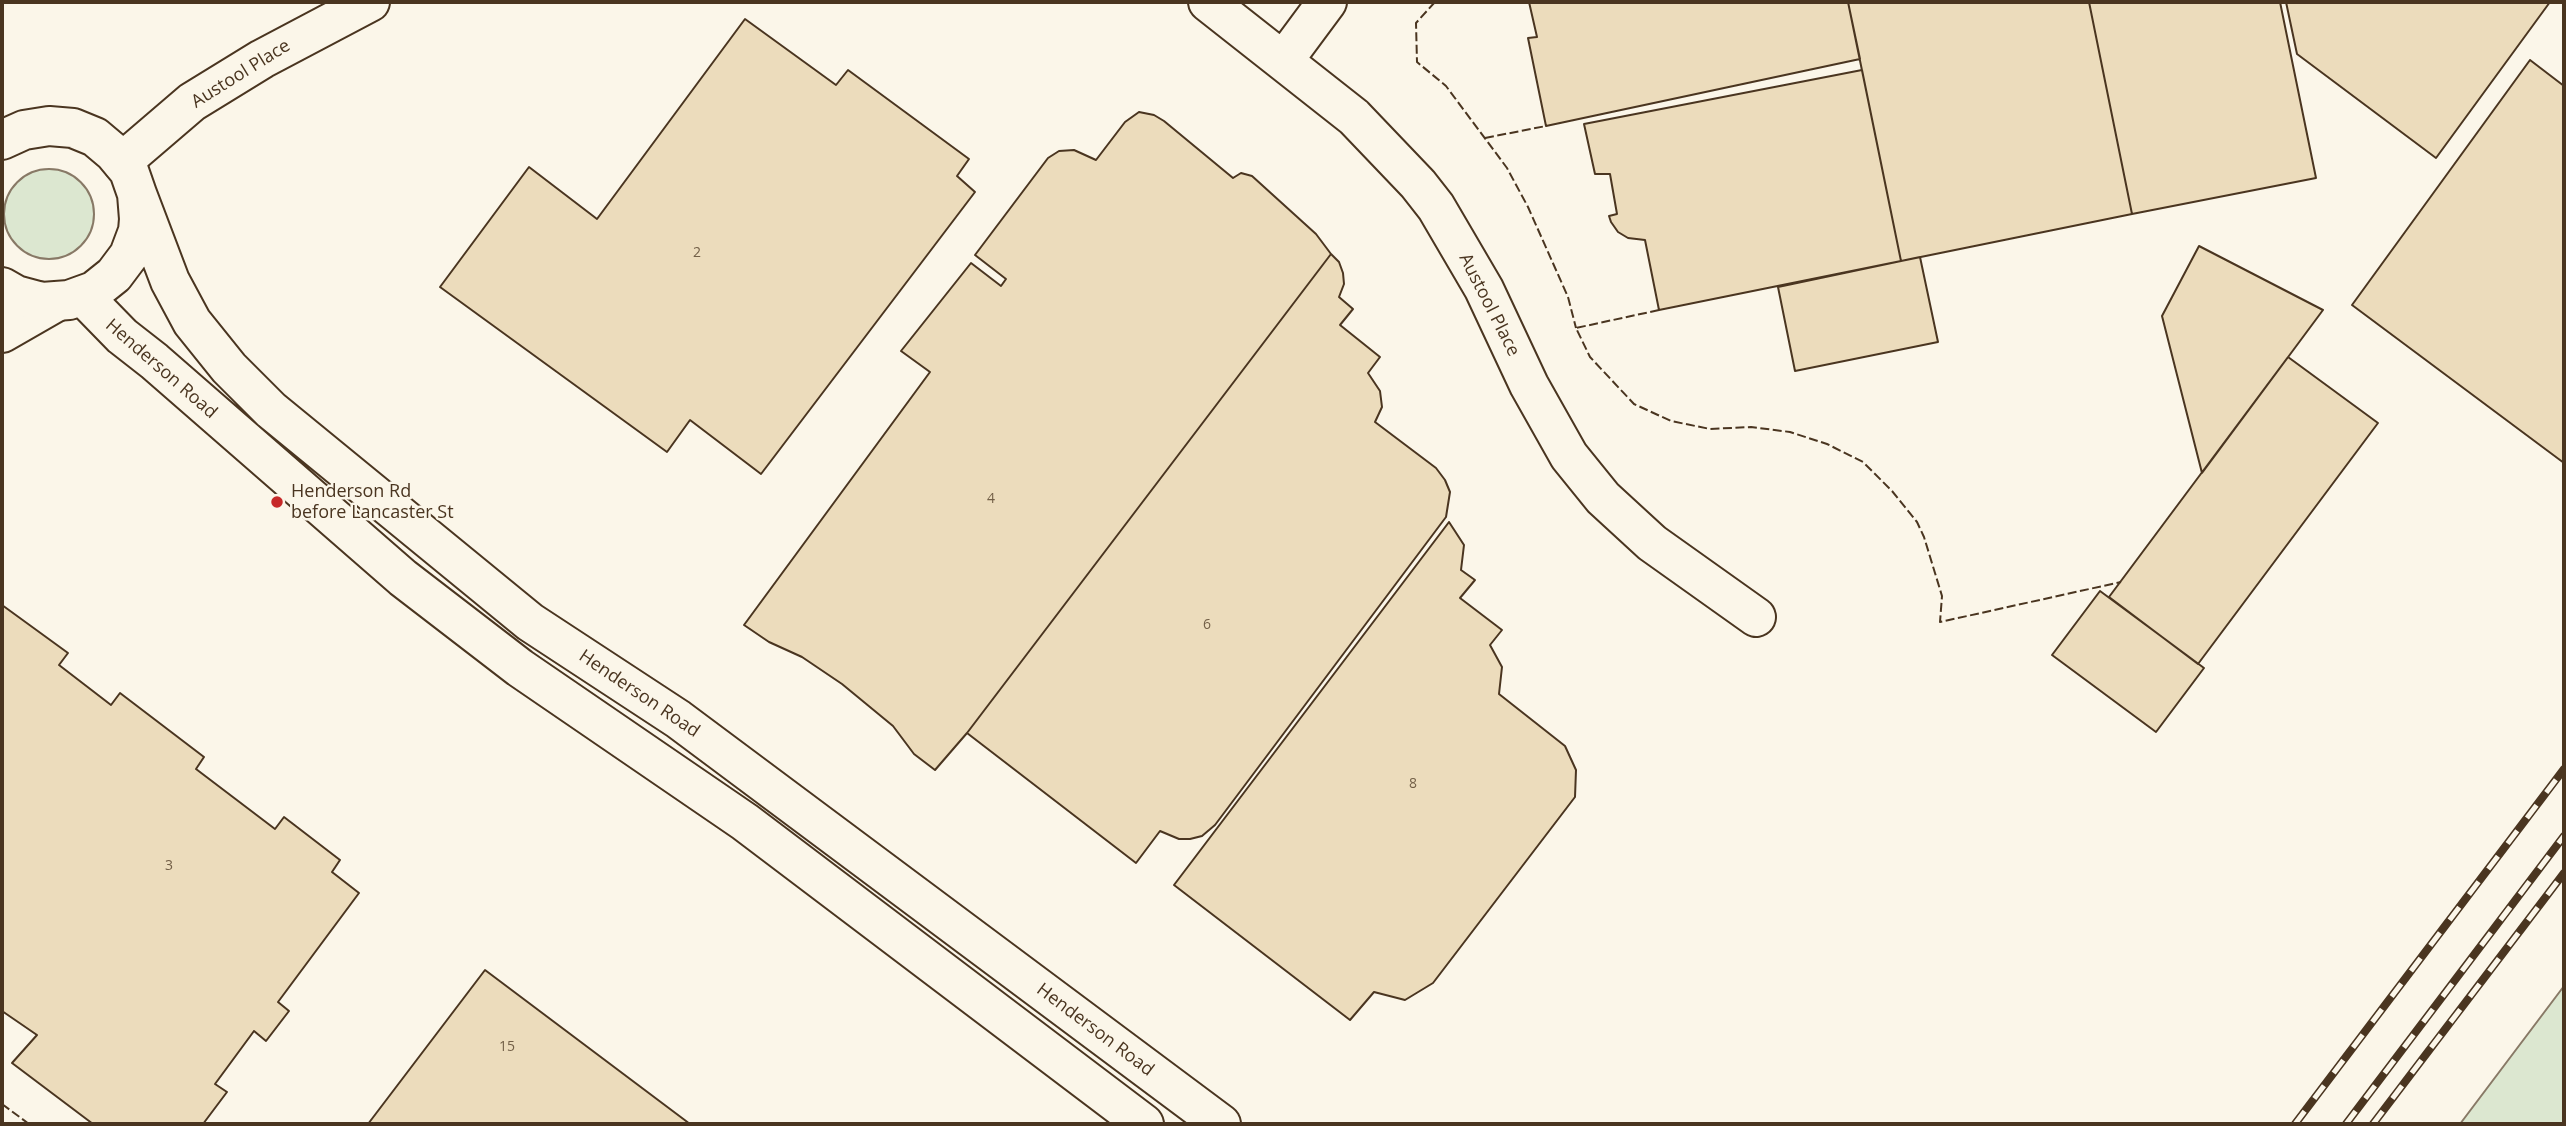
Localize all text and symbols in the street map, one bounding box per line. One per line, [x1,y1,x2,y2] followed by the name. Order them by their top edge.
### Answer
[188,35,294,113] street label: Austool Place
[693,245,701,261] house number: 2
[1454,250,1524,360] street label: Austool Place
[101,315,221,423] street label: Henderson Road
[291,481,454,524] place label: Henderson Rd before Lancaster St
[987,491,995,507] house number: 4
[269,494,285,510] marker: Henderson Rd before Lancaster St
[1203,617,1211,633] house number: 6
[575,646,703,742] street label: Henderson Road
[1409,776,1417,792] house number: 8
[165,858,173,874] house number: 3
[1032,979,1158,1081] street label: Henderson Road
[499,1039,515,1055] house number: 15

